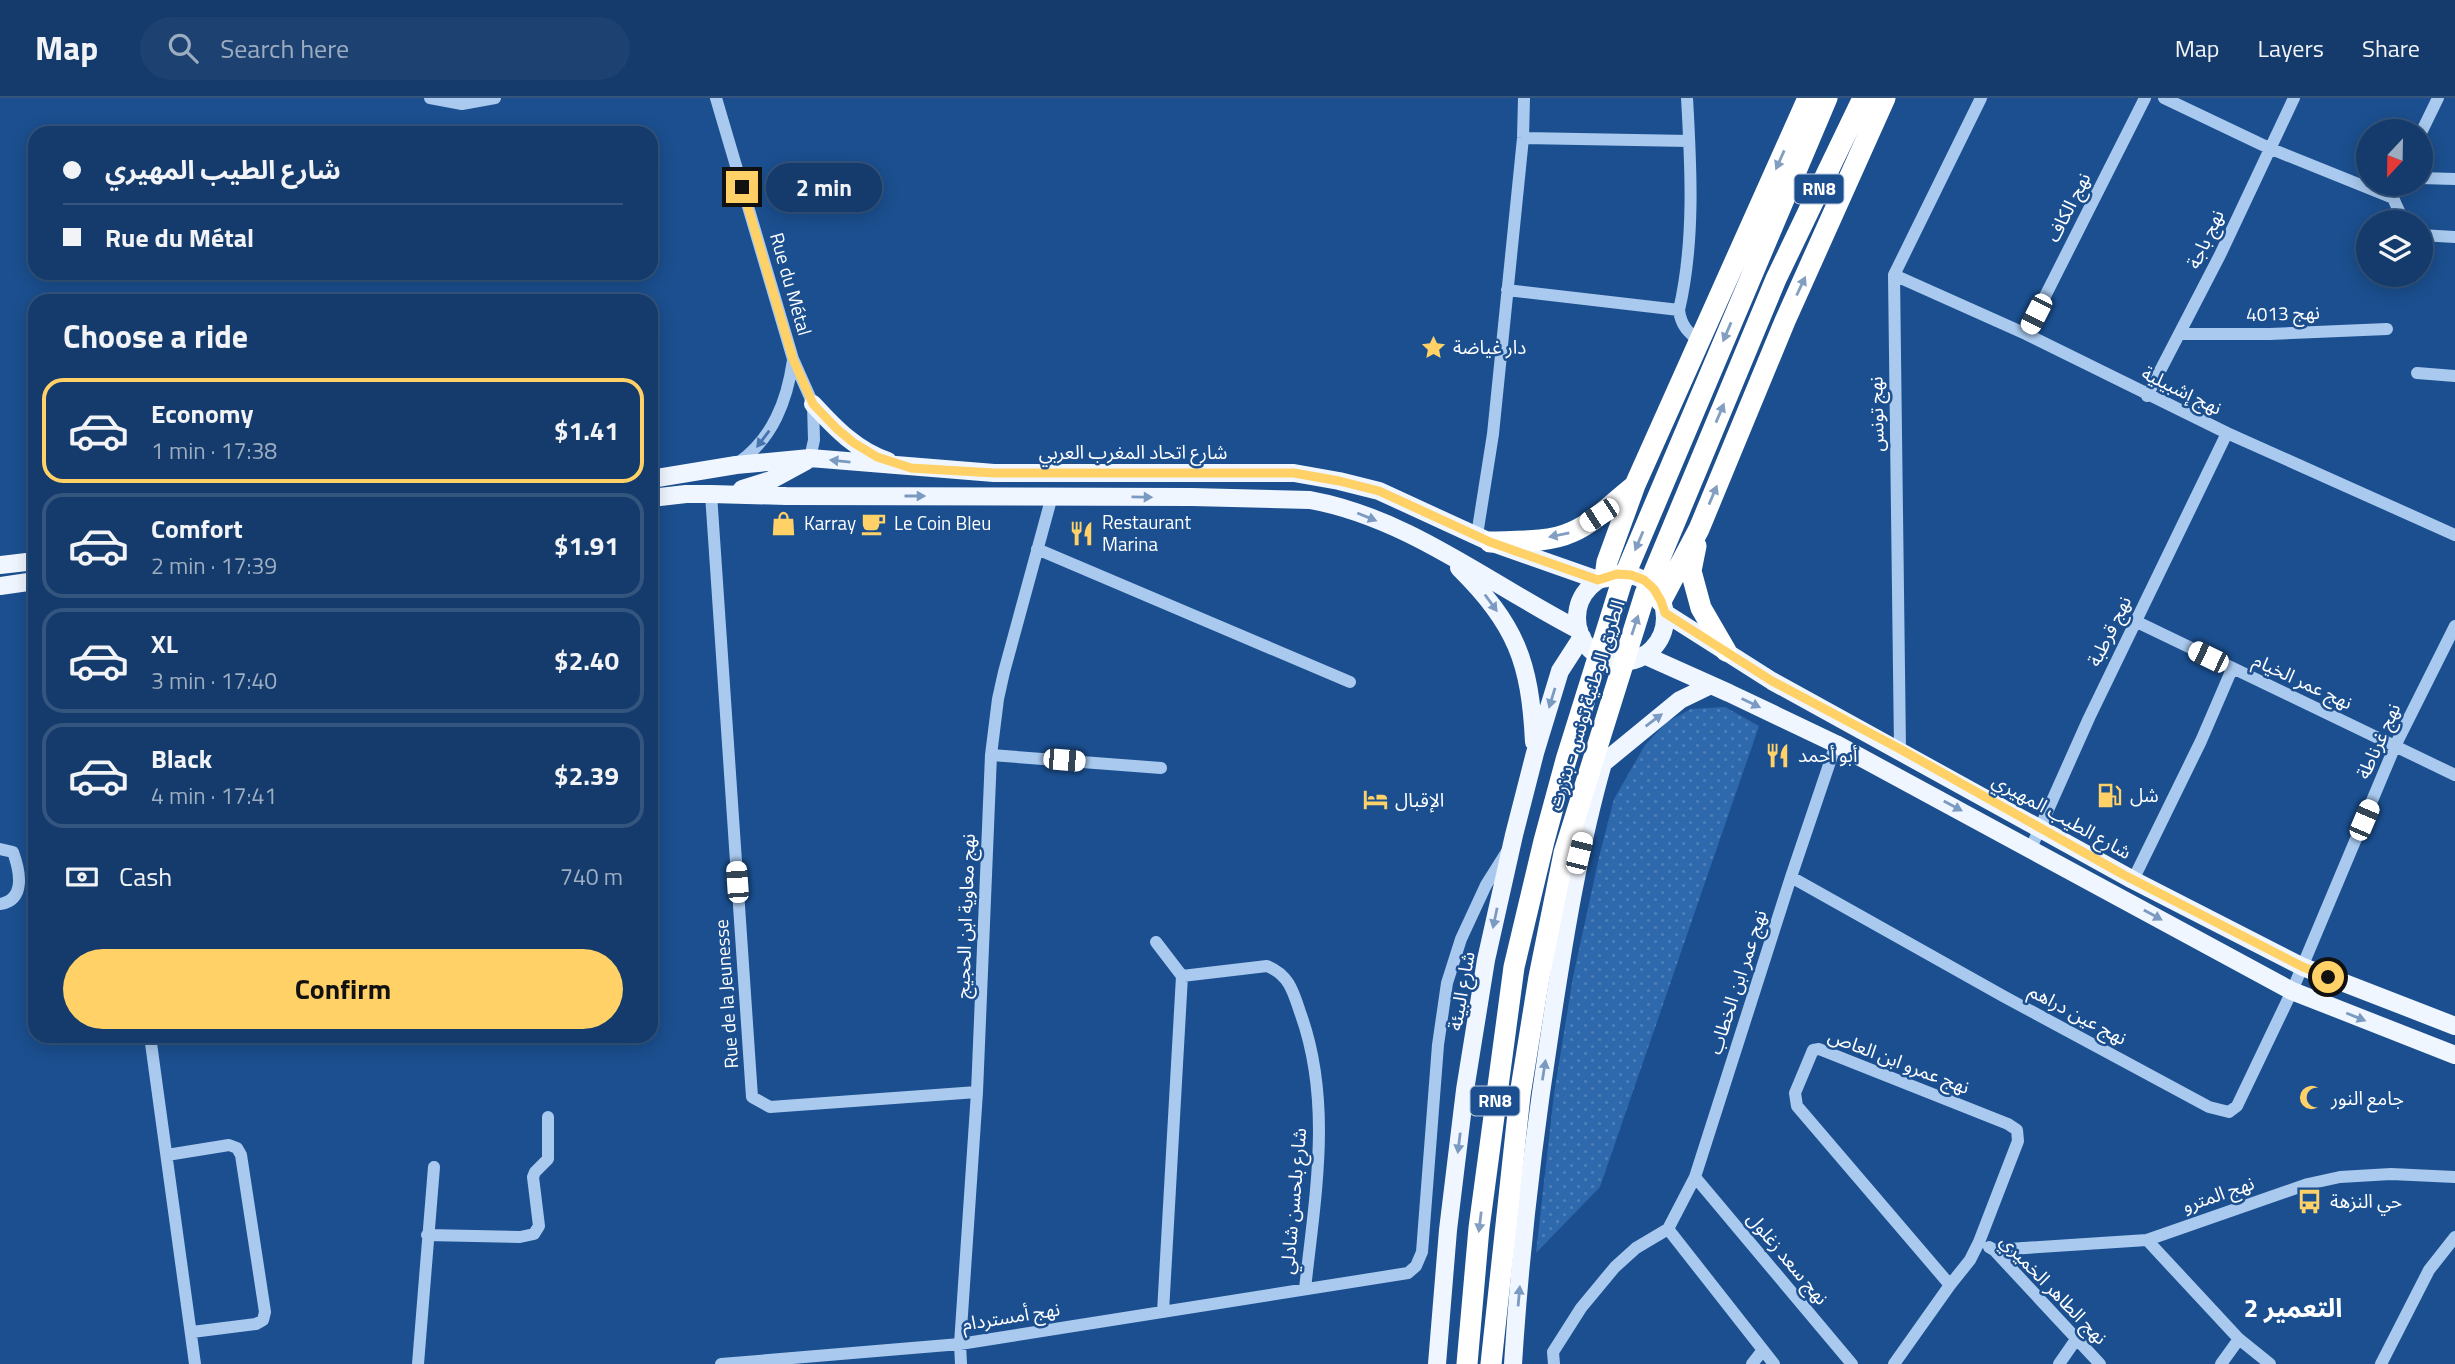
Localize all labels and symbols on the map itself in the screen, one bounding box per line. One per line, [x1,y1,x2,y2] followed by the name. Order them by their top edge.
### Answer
[2356,119,2432,196] north arrow
[1775,150,1786,171] one-way arrow
[766,162,882,212] callout: 2 min
[2038,167,2098,247] street label: نهج الكاف
[726,171,758,203] route end
[1794,174,1843,204] road number: RN8
[2178,204,2232,274] street label: نهج باجة
[763,229,820,339] street label: Rue du Métal
[1796,276,1807,296] one-way arrow
[2018,291,2055,337] car
[2246,297,2320,329] street label: نهج 4013
[1721,321,1732,342] one-way arrow
[1453,332,1526,361] place label: دار غياضة
[1419,333,1447,361] place icon: دار غياضة
[2137,358,2227,422] street label: نهج إشبيلية
[1860,376,1892,452] street label: نهج تونس
[1714,403,1725,424] one-way arrow
[756,430,770,448] one-way arrow
[1039,437,1227,467] street label: شارع اتحاد المغرب العربي
[828,455,850,466] one-way arrow
[1707,485,1718,506] one-way arrow
[904,490,926,502] one-way arrow
[1132,491,1154,503] one-way arrow
[1576,495,1623,535] car
[1102,507,1191,558] place label: Restaurant Marina
[804,508,856,537] place label: Karray
[894,508,991,537] place label: Le Coin Bleu
[770,509,798,537] shop icon: Karray
[860,509,888,537] cafe icon: Le Coin Bleu
[1357,511,1378,522] one-way arrow
[1068,519,1096,547] restaurant icon: Restaurant Marina
[1548,530,1570,541] one-way arrow
[1633,531,1644,552] one-way arrow
[2079,591,2139,671] street label: نهج قرطبة
[1484,593,1498,612] one-way arrow
[1540,596,1631,814] street label: الطريق الوطنية تونس - بنزرت
[1630,614,1641,635] one-way arrow
[2185,638,2232,676] car
[2248,645,2358,717] street label: نهج عمر الخيام
[1546,688,1556,709] one-way arrow
[1741,697,1761,708] one-way arrow
[2348,698,2408,784] street label: نهج غرناطة
[1645,714,1663,728] one-way arrow
[1798,740,1858,769] place label: أبو أحمد
[1764,741,1792,769] restaurant icon: أبو أحمد
[1043,748,1086,772] car
[1987,765,2137,867] street label: شارع الطيب المهيري
[2130,780,2159,809] place label: شل
[2096,781,2124,809] fuel station icon: شل
[1395,785,1444,814] place label: الإقبال
[1361,786,1389,814] hotel icon: الإقبال
[2347,797,2382,843] car
[1943,801,1963,812] one-way arrow
[1564,830,1595,876] car
[947,833,983,999] street label: نهج معاوية ابن الحجيج
[726,860,749,904] car
[1699,906,1775,1058] street label: نهج عمر ابن الخطاب
[1490,908,1501,930] one-way arrow
[2144,909,2163,921] one-way arrow
[706,918,745,1070] street label: Rue de la Jeunesse
[1439,949,1482,1033] street label: شارع البيئة
[2312,961,2344,993] route start
[2023,975,2133,1053] street label: نهج عين دراهم
[2346,1011,2367,1022] one-way arrow
[1824,1020,1974,1102] street label: نهج عمرو ابن العاص
[1539,1059,1550,1081] one-way arrow
[2330,1083,2404,1113] place label: جامع النور
[2297,1084,2325,1112] mosque icon: جامع النور
[1470,1086,1520,1116] road number: RN8
[1272,1127,1315,1275] street label: شارع بلحسن شادلي
[1453,1132,1464,1154] one-way arrow
[2178,1168,2258,1220] street label: نهج المترو
[2330,1186,2402,1216] place label: حي النزهة
[2296,1187,2324,1215] bus stop icon: حي النزهة
[1740,1205,1836,1311] street label: نهج سعد زغلول
[1474,1211,1485,1233] one-way arrow
[1993,1227,2115,1351] street label: نهج الطاهر الخميري
[1514,1285,1525,1307] one-way arrow
[2244,1288,2342,1327] district label: التعمير 2
[960,1293,1062,1339] street label: نهج أمستردام

